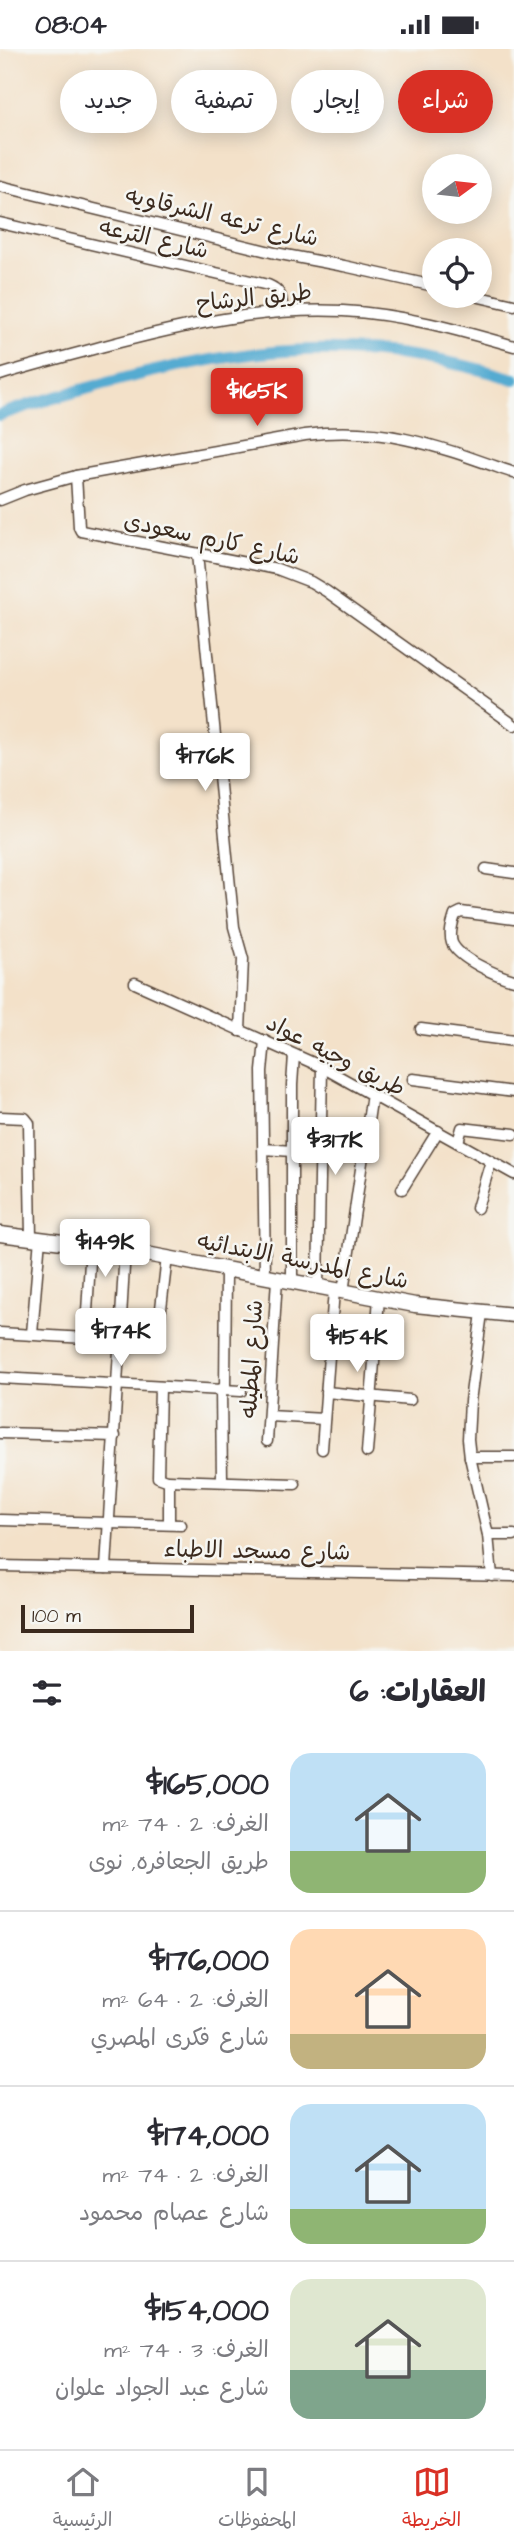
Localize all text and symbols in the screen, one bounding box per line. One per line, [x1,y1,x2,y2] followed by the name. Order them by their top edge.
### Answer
[35,7,107,43] text: 08:04
[60,70,157,133] chip: جديد
[171,70,277,133] chip: تصفية
[291,70,384,133] chip: إيجار
[398,70,493,133] chip: شراء
[422,154,492,224] north arrow
[422,154,492,308] map controls
[122,179,321,255] street label: شارع ترعه الشرقاويه
[96,211,212,267] street label: شارع الترعه
[422,238,492,308] button: locate
[195,276,314,320] street label: طريق الرشاح
[208,369,306,428] pin: $165K
[227,375,287,407] text: $165K
[121,505,303,574] street label: شارع كارم سعودى
[156,733,254,793] pin: $176K
[176,740,234,772] text: $176K
[260,1007,411,1105] street label: طريق وجيه عواد
[286,1117,384,1177] pin: $317K
[307,1124,363,1156] text: $317K
[56,1219,154,1279] pin: $149K
[195,1225,411,1297] street label: شارع المدرسة الابتدائيه
[76,1226,134,1258] text: $149K
[233,1299,271,1419] street label: شارع المطيله
[72,1309,170,1368] pin: $174K
[91,1315,151,1347] text: $174K
[308,1315,406,1374] pin: $154K
[326,1321,388,1353] text: $154K
[163,1533,351,1569] street label: شارع مسجد الاطباء
[21,1602,194,1634] scale bar
[32,1603,81,1630] text: 100 m
[350,1671,486,1713] text: العقارات: 6
[28,1674,66,1712] icon: filters
[146,1764,269,1806] text: $165,000
[346,1781,430,1865] icon: home
[103,1808,269,1840] text: الغرف: 2 · 74 m²
[88,1846,269,1878] text: طريق الجعافره, نوى
[149,1940,269,1982] text: $176,000
[346,1957,430,2041] icon: home
[102,1984,269,2016] text: الغرف: 2 · 64 m²
[90,2022,269,2054] text: شارع فكرى المصري
[147,2115,269,2157] text: $174,000
[346,2132,430,2216] icon: home
[103,2159,269,2191] text: الغرف: 2 · 74 m²
[79,2197,269,2229] text: شارع عصام محمود
[145,2290,269,2332] text: $154,000
[346,2307,430,2391] icon: home
[104,2334,269,2366] text: الغرف: 3 · 74 m²
[55,2372,269,2404] text: شارع عبد الجواد علوان
[53,2463,112,2536] tab: الرئيسية
[218,2463,296,2536] tab: المحفوظات
[402,2463,461,2536] tab: الخريطة

